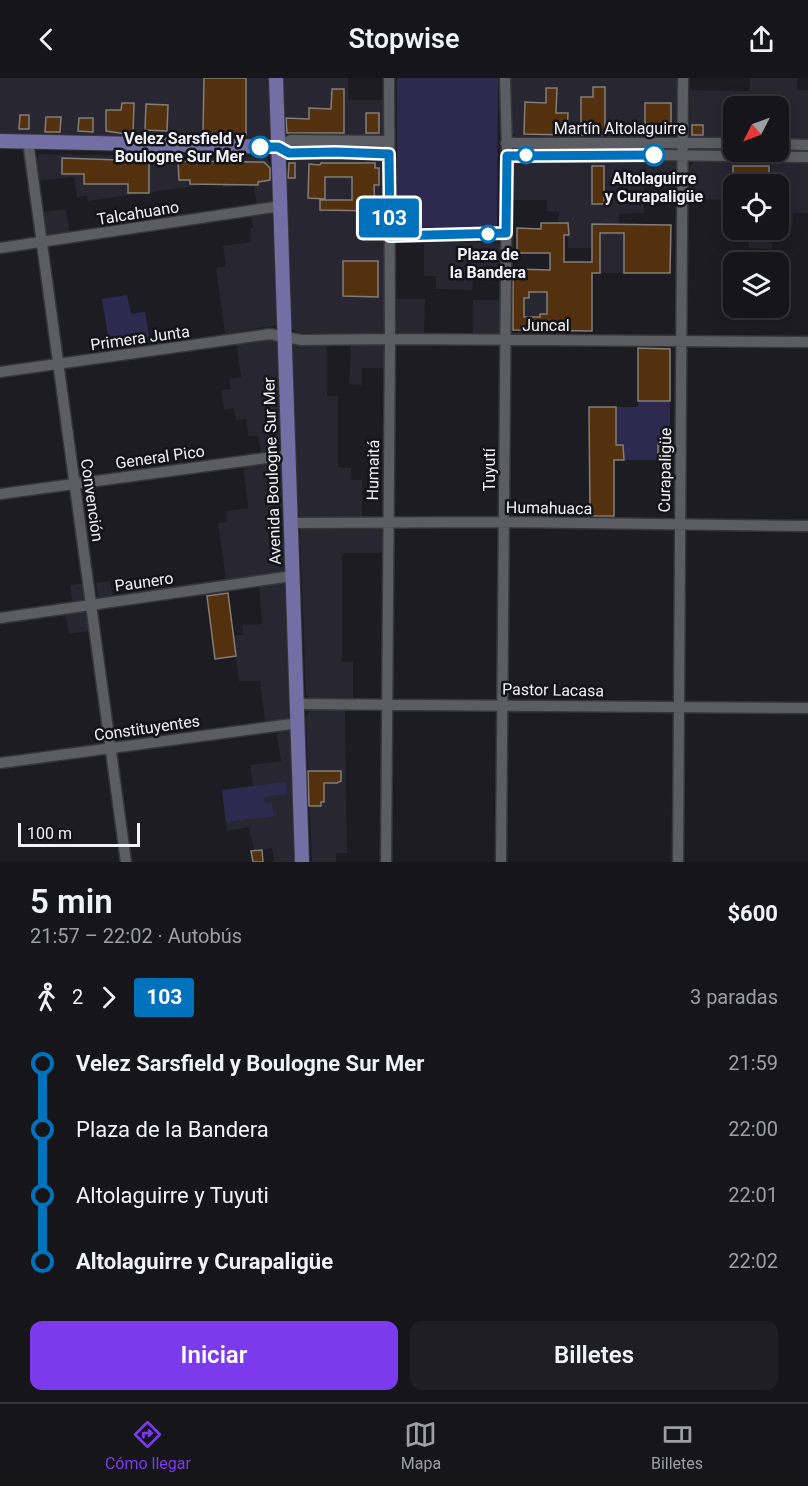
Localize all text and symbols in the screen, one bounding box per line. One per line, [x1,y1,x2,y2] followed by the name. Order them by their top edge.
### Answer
[30,23,63,56] icon: back
[348,23,460,55] text: Stopwise
[745,23,778,56] icon: share
[723,96,789,162] north arrow
[723,96,789,318] map controls
[554,119,686,138] street label: Martín Altolaguirre
[115,129,245,166] place label: Velez Sarsfield y Boulogne Sur Mer
[249,136,271,158] marker: Velez Sarsfield y Boulogne Sur Mer
[643,144,665,166] marker: Altolaguirre y Curapaligüe
[517,146,535,164] unlabelled marker
[605,169,704,206] place label: Altolaguirre y Curapaligüe
[723,174,789,240] button: locate
[96,197,180,229] street label: Talcahuano
[354,198,424,238] line badge: 103
[371,206,407,230] text: 103
[479,225,497,243] marker: Plaza de la Bandera
[450,245,527,282] place label: Plaza de la Bandera
[723,252,789,318] button: layers
[522,316,570,335] street label: Juncal
[89,322,191,354] street label: Primera Junta
[259,376,285,565] street label: Avenida Boulogne Sur Mer
[655,427,675,513] street label: Curapaligüe
[363,439,383,501] street label: Humaitá
[114,441,206,473] street label: General Pico
[480,447,499,492] street label: Tuyutí
[77,457,107,543] street label: Convención
[506,498,592,518] street label: Humahuaca
[113,568,175,596] street label: Paunero
[502,680,604,700] street label: Pastor Lacasa
[93,711,201,745] street label: Constituyentes
[18,820,140,848] scale bar
[27,824,72,843] text: 100 m
[30,882,113,921] text: 5 min
[728,901,778,926] text: $600
[30,924,242,948] text: 21:57 – 22:02 · Autobús
[30,981,63,1014] icon: walk
[92,981,125,1014] icon: forward
[72,985,83,1009] text: 2
[146,985,182,1009] text: 103
[690,985,778,1009] text: 3 paradas
[76,1051,424,1076] text: Velez Sarsfield y Boulogne Sur Mer
[728,1051,778,1075] text: 21:59
[76,1117,269,1142] text: Plaza de la Bandera
[728,1117,778,1141] text: 22:00
[76,1183,269,1208] text: Altolaguirre y Tuyuti
[728,1183,778,1207] text: 22:01
[76,1249,333,1274] text: Altolaguirre y Curapaligüe
[728,1249,778,1273] text: 22:02
[30,1321,398,1390] button: Iniciar
[410,1321,778,1390] button: Billetes
[105,1418,191,1473] tab: Cómo llegar
[401,1418,441,1473] tab: Mapa
[651,1418,703,1473] tab: Billetes

